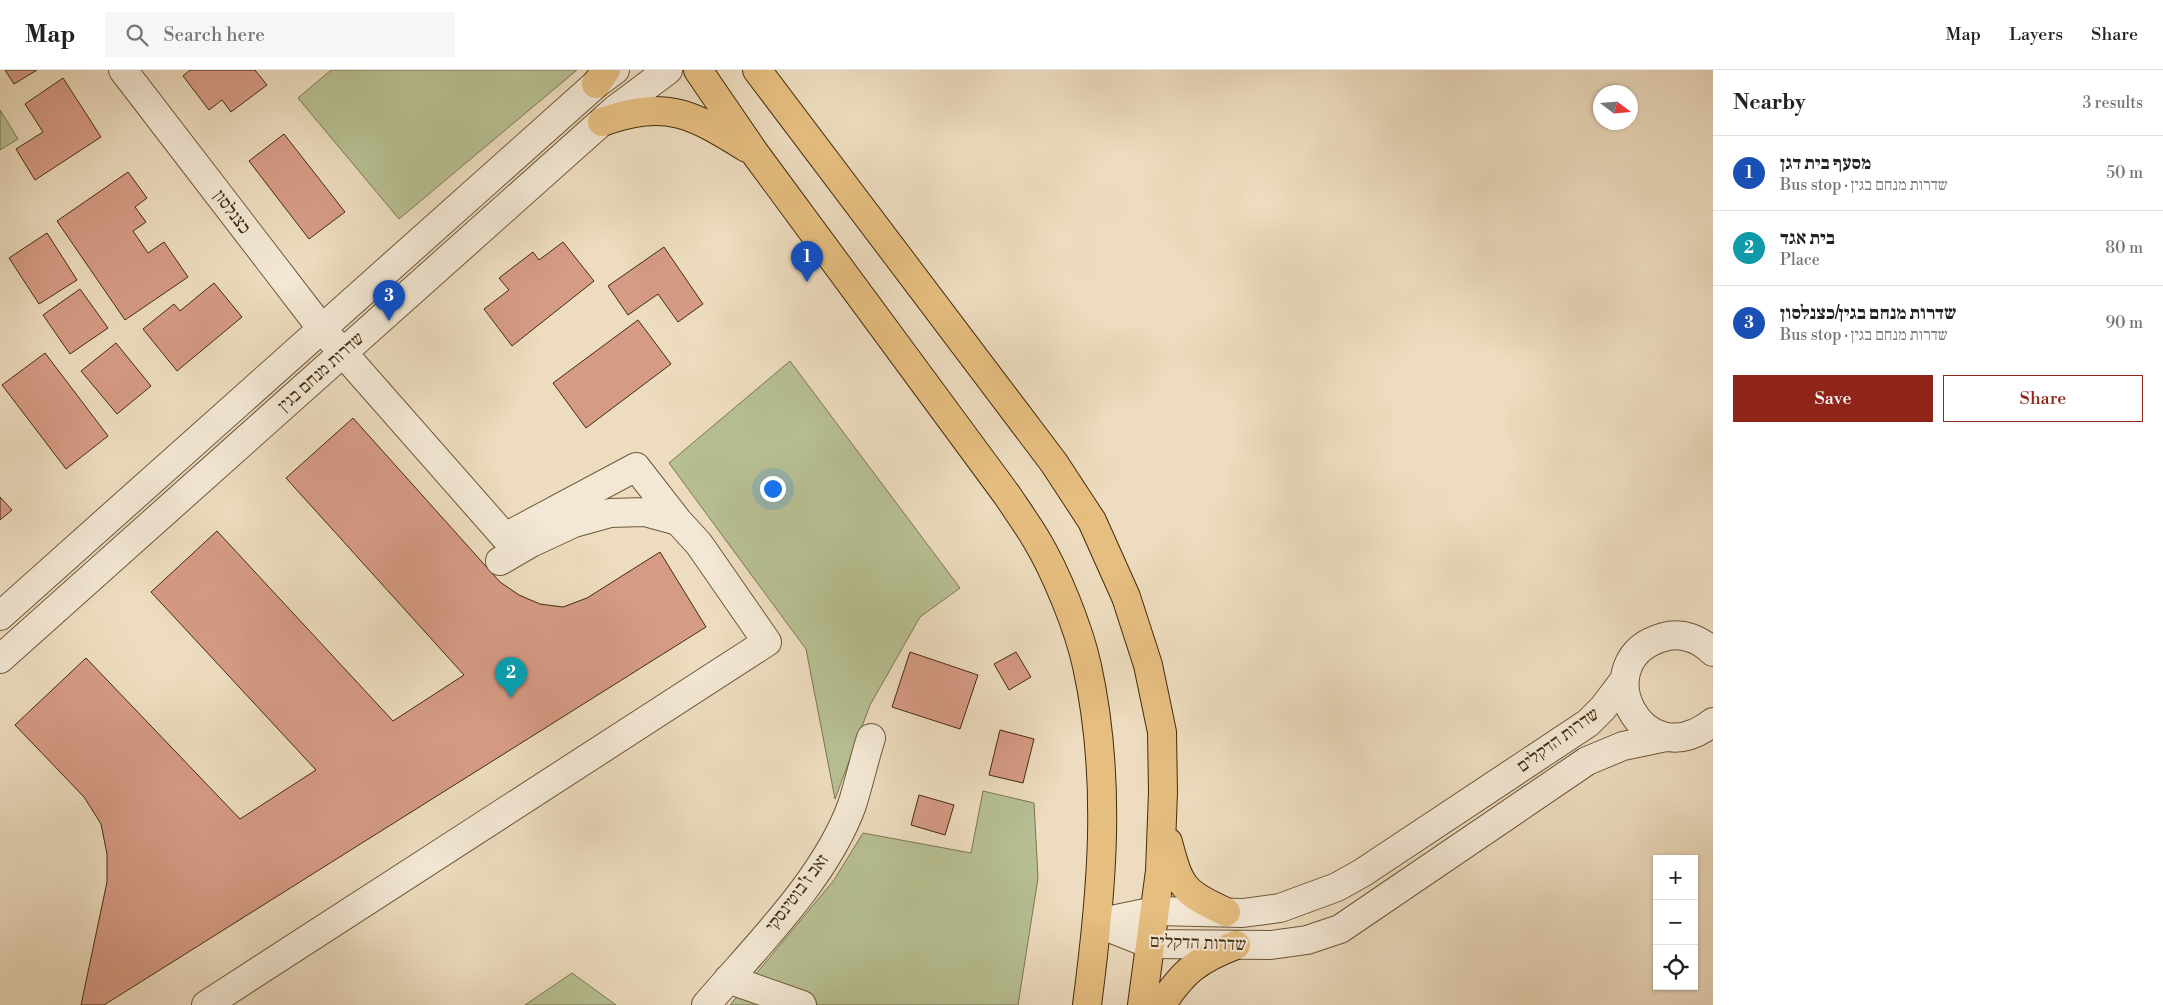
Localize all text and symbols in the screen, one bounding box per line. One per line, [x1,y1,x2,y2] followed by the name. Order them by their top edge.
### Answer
[105,12,455,57] search box
[25,20,75,50] text: Map
[123,21,151,49] icon: search
[163,23,265,47] text: Search here
[1946,23,1981,46] text: Map
[2009,23,2063,46] text: Layers
[2091,23,2138,46] text: Share
[1593,85,1638,130] north arrow
[1733,90,1806,116] text: Nearby
[2082,93,2143,113] text: 3 results
[1780,151,1871,175] text: מסעף בית דגן
[1745,163,1753,183] text: 1
[2106,163,2143,183] text: 50 m
[1780,175,1948,195] text: Bus stop · שדרות מנחם בגין
[208,185,256,239] street label: כצנלסון
[1780,226,1835,250] text: בית אגד
[1744,238,1754,258] text: 2
[2105,238,2143,258] text: 80 m
[791,241,823,282] pin: 1
[1780,250,1820,270] text: Place
[373,280,405,321] pin: 3
[1780,301,1956,325] text: שדרות מנחם בגין/כצנלסון
[1744,313,1754,333] text: 3
[2105,313,2143,333] text: 90 m
[1780,325,1948,345] text: Bus stop · שדרות מנחם בגין
[273,327,369,417] street label: שדרות מנחם בגין
[1733,375,1933,422] button: Save
[1943,375,2143,422] button: Share
[760,476,786,502] your location
[495,657,527,698] pin: 2
[1512,702,1604,778] street label: שדרות הדקלים
[760,849,834,937] street label: זאב ז'בוטינסקי
[1653,855,1698,990] map controls
[1653,855,1698,900] button: +
[1653,900,1698,945] button: −
[1149,930,1247,956] street label: שדרות הדקלים
[1653,945,1698,990] button: locate

